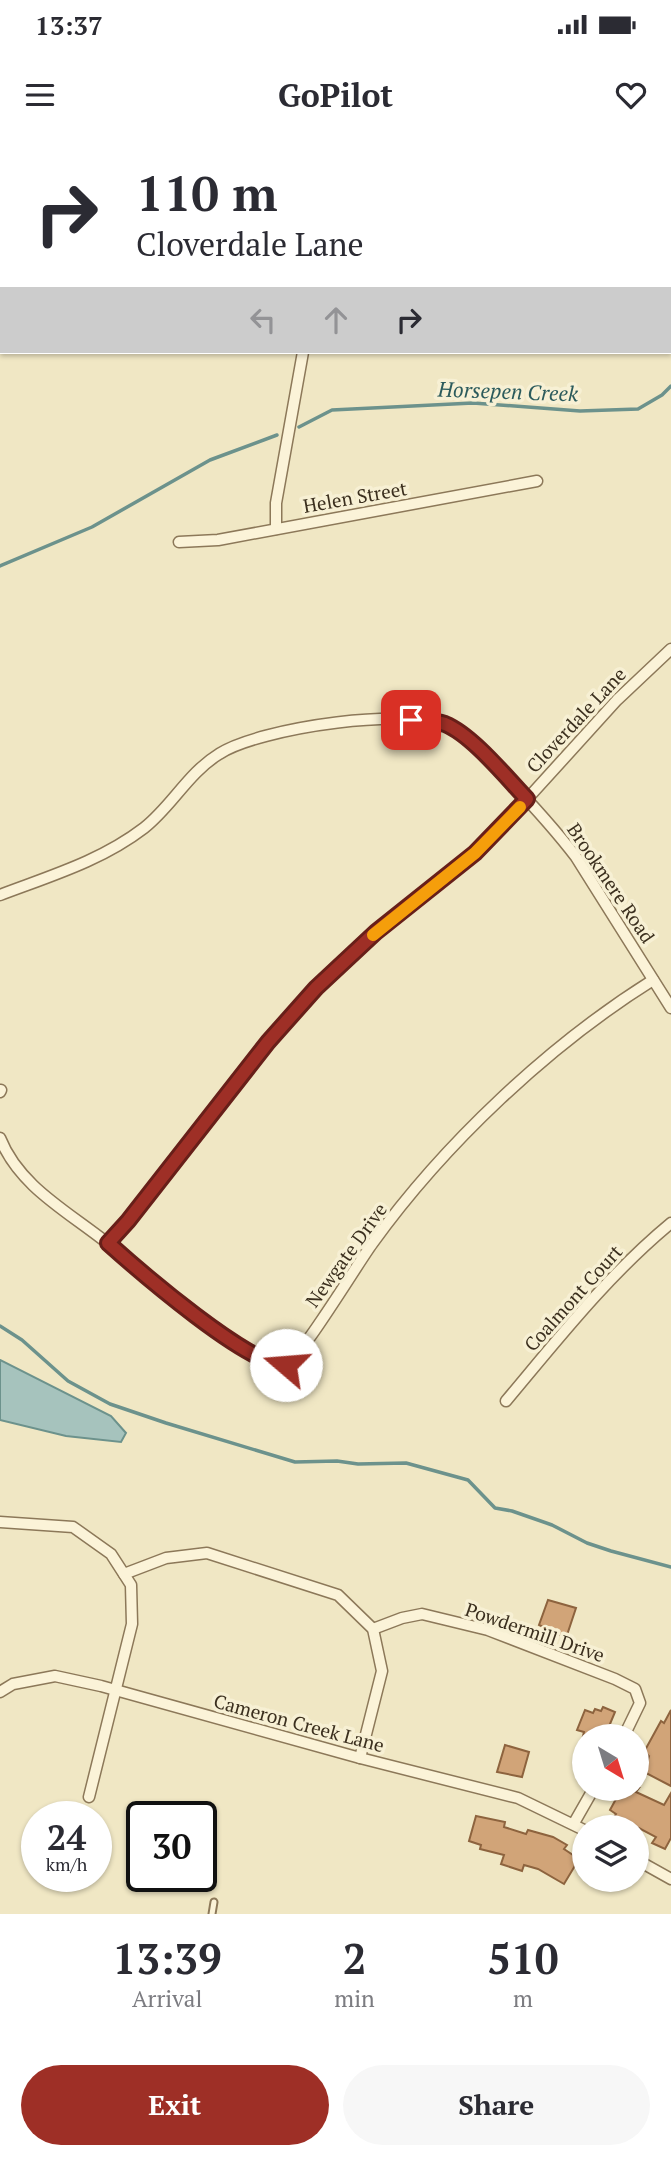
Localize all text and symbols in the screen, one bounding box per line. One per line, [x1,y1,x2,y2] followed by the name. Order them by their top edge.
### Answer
[35,8,103,42] text: 13:37
[278,74,393,116] text: GoPilot
[21,76,59,114] icon: menu
[612,76,650,114] icon: heart
[136,160,278,225] text: 110 m
[21,168,112,259] icon: right
[136,223,364,265] text: Cloverdale Lane
[244,301,282,339] icon: left
[317,301,355,339] icon: ahead
[390,301,428,339] icon: right
[436,375,580,407] water label: Horsepen Creek
[301,475,409,518] street label: Helen Street
[520,662,631,778] street label: Cloverdale Lane
[381,690,441,750] pin
[392,701,430,739] icon: arrive
[562,818,661,948] street label: Brookmere Road
[299,1198,392,1312] street label: Newgate Drive
[518,1239,627,1356] street label: Coalmont Court
[249,1328,323,1402] position arrow
[462,1596,608,1667] street label: Powdermill Drive
[211,1688,387,1757] street label: Cameron Creek Lane
[572,1724,649,1801] north arrow
[572,1724,649,1892] map controls
[126,1801,217,1892] speed limit sign: 30
[47,1814,86,1860] text: 24
[572,1815,649,1892] button: layers
[46,1852,87,1876] text: km/h
[113,1930,222,1986] text: 13:39
[343,1930,366,1986] text: 2
[487,1930,558,1986] text: 510
[132,1983,202,2014] text: Arrival
[334,1983,375,2014] text: min
[513,1983,533,2014] text: m
[21,2065,329,2145] button: Exit
[343,2065,650,2145] button: Share

